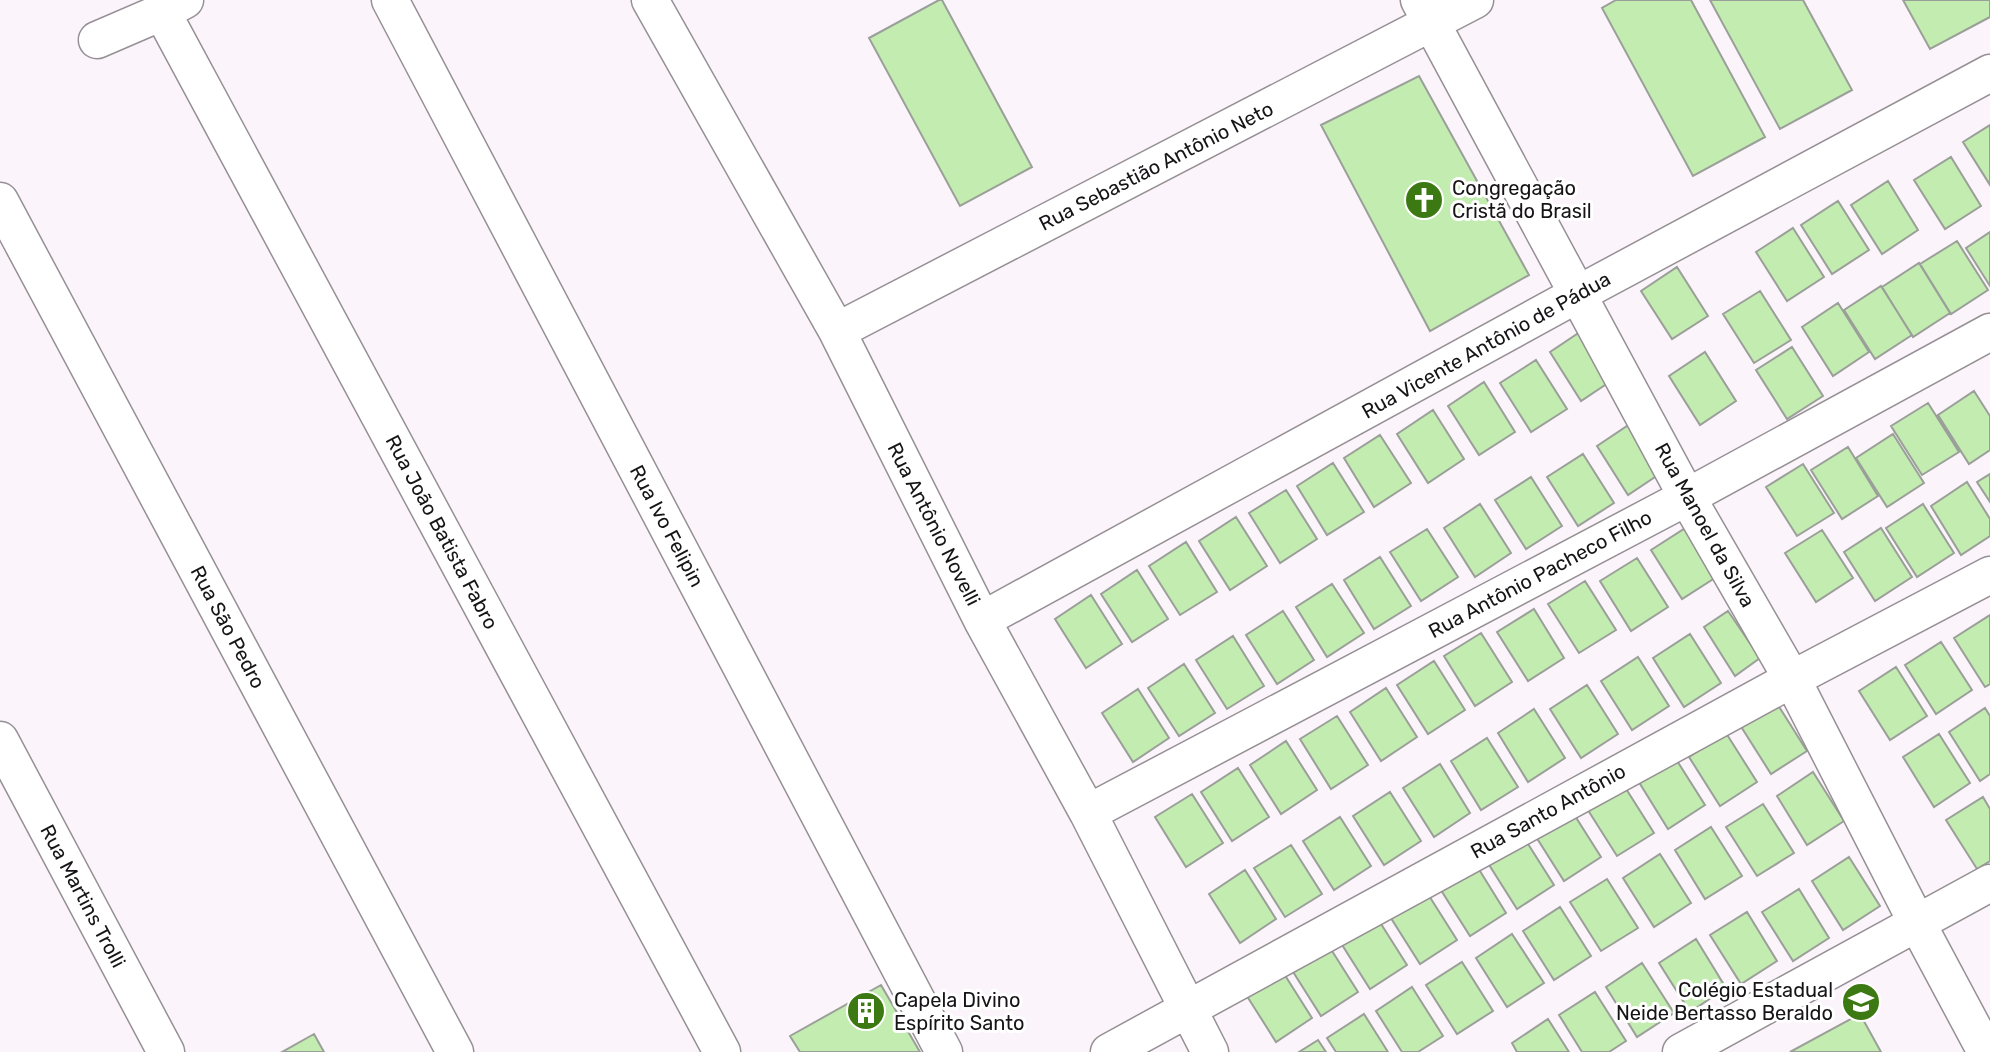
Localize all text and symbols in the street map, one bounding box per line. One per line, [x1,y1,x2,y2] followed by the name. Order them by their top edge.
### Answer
[1035,96,1277,236] street label: Rua Sebastião Antônio Neto
[1452,176,1592,223] place label: Congregação Cristã do Brasil
[1403,179,1445,221] church icon: Congregação Cristã do Brasil
[1357,266,1615,424] street label: Rua Vicente Antônio de Pádua
[381,431,503,633] street label: Rua João Batista Fabro
[882,438,986,610] street label: Rua Antônio Novelli
[1650,439,1760,611] street label: Rua Manoel da Silva
[625,461,709,591] street label: Rua Ivo Felipin
[1424,505,1656,643] street label: Rua Antônio Pacheco Filho
[186,561,270,693] street label: Rua São Pedro
[1466,758,1630,864] street label: Rua Santo Antônio
[35,820,131,972] street label: Rua Martins Trolli
[1616,978,1833,1025] place label: Colégio Estadual Neide Bertasso Beraldo
[1840,981,1882,1023] school or university icon: Colégio Estadual Neide Bertasso Beraldo
[894,988,1024,1035] place label: Capela Divino Espírito Santo
[845,990,887,1032] building icon: Capela Divino Espírito Santo

